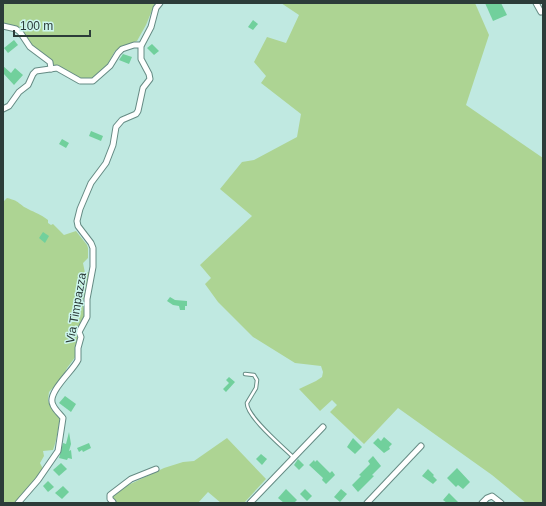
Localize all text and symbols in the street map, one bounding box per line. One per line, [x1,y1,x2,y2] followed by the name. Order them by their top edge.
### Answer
[14,12,90,38] scale bar
[20,19,53,33] text: 100 m
[63,271,89,345] street label: Via Timpazza

